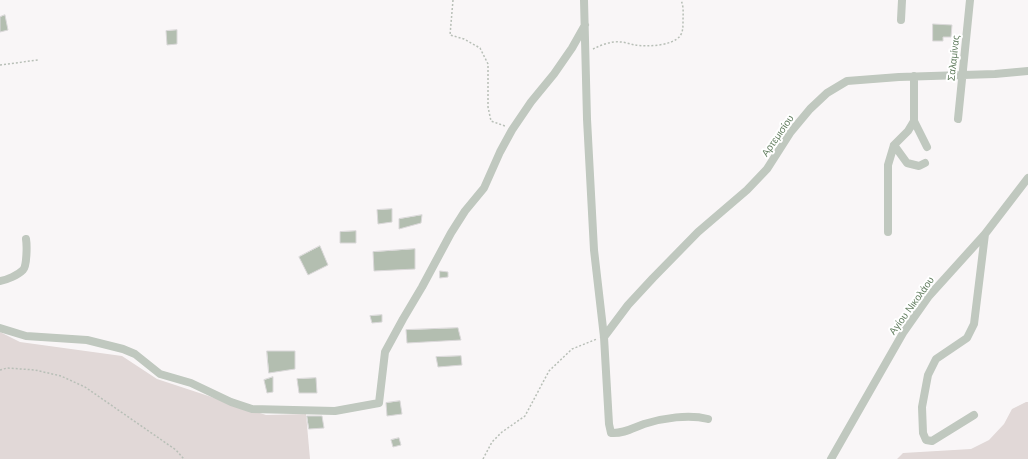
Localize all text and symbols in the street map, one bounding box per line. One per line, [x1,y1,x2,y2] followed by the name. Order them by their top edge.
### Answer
[946,35,962,81] street label: Σαλαμίνας
[759,113,797,159] street label: Αρτεμισίου
[887,275,937,337] street label: Αγίου Νικολάου

